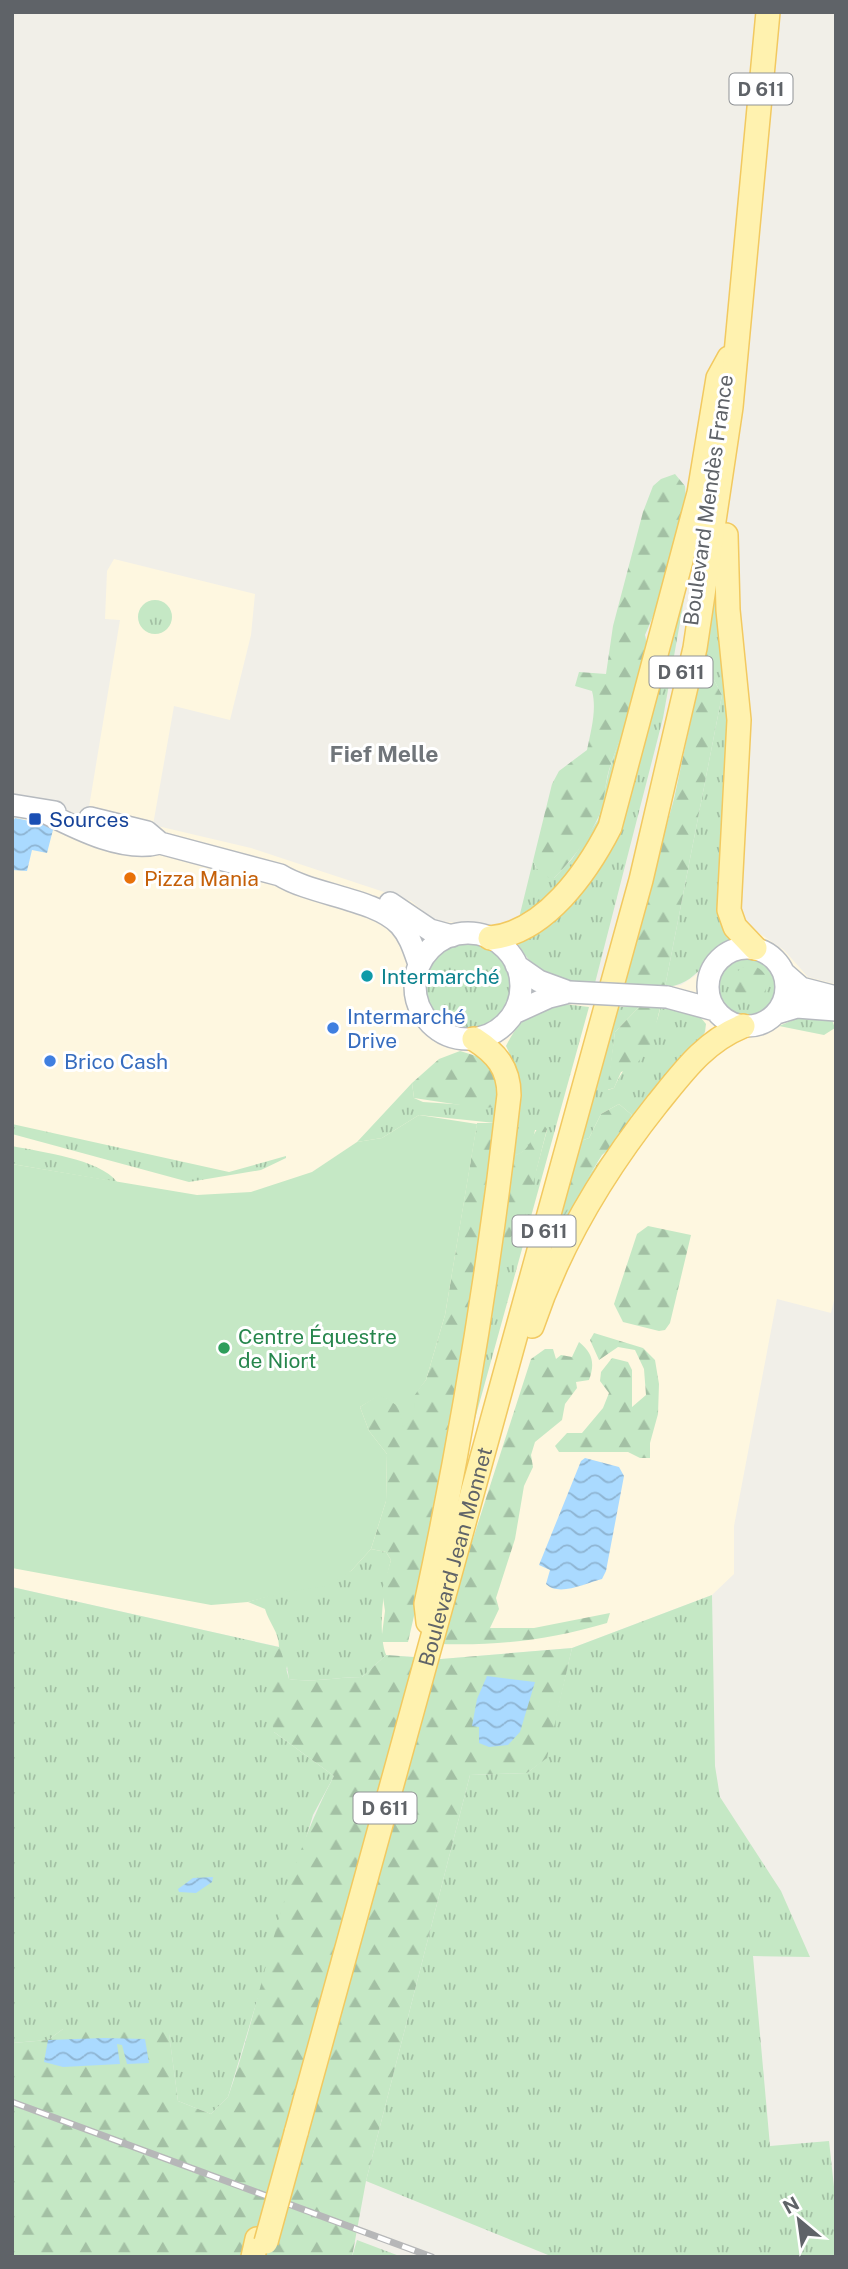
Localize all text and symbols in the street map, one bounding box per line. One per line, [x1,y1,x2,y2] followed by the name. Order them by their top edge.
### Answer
[730,74,792,104] road number: D 611
[678,373,738,627] street label: Boulevard Mendès France
[650,656,712,688] road number: D 611
[330,740,438,767] district label: Fief Melle
[49,807,129,832] place label: Sources
[27,811,43,827] marker: Sources
[144,866,259,891] place label: Pizza Mania
[122,870,138,886] marker: Pizza Mania
[381,964,500,989] place label: Intermarché
[359,968,375,984] marker: Intermarché
[347,1004,466,1053] place label: Intermarché Drive
[325,1020,341,1036] marker: Intermarché Drive
[64,1049,168,1074] place label: Brico Cash
[42,1053,58,1069] marker: Brico Cash
[512,1216,576,1246] road number: D 611
[238,1324,397,1373] place label: Centre Équestre de Niort
[216,1340,232,1356] marker: Centre Équestre de Niort
[413,1444,497,1669] street label: Boulevard Jean Monnet
[354,1792,416,1824] road number: D 611
[764,2185,834,2255] north arrow
[779,2192,803,2218] text: N

